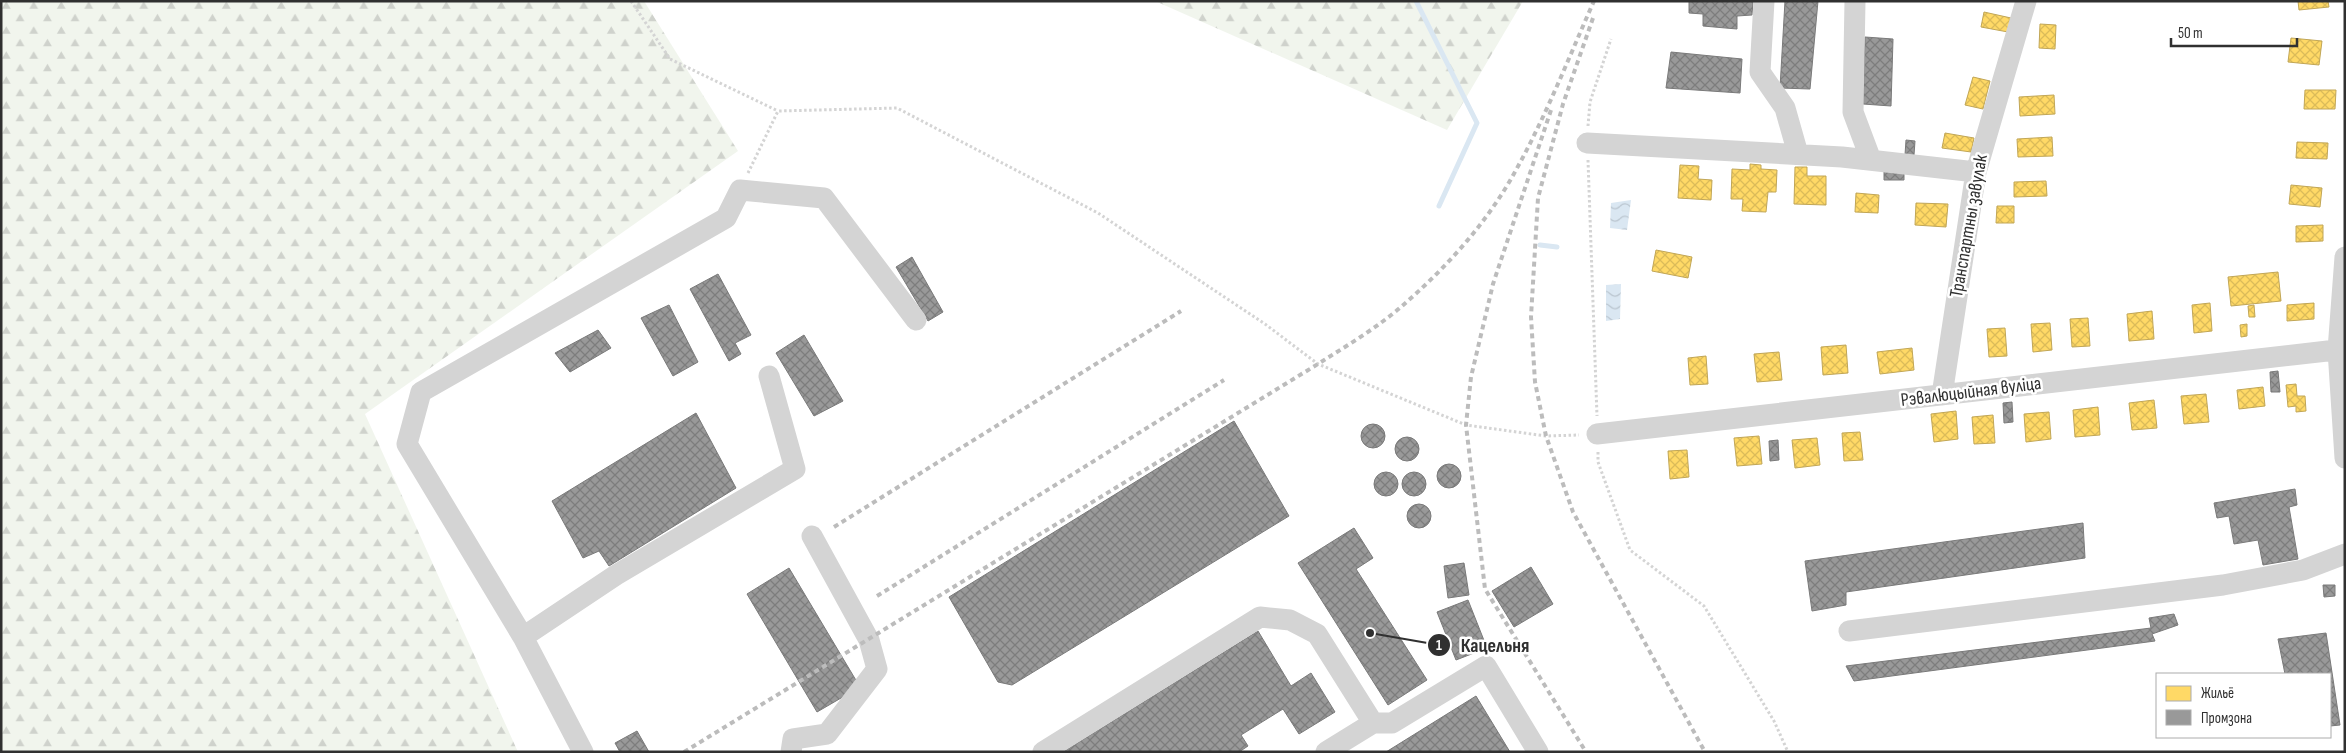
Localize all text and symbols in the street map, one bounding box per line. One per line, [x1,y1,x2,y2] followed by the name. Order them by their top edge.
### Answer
[2171,15,2297,47] scale bar
[2178,24,2203,43] text: 50 m
[1945,152,1993,299] street label: Транспартны завулак
[1899,372,2043,412] street label: Рэвалюцыйная вуліца
[1426,627,1540,662] callout: Кацельня
[1461,634,1529,658] text: Кацельня
[1436,636,1442,655] text: 1
[2156,673,2331,738] legend
[2201,684,2234,703] text: Жильё
[2201,709,2252,728] text: Промзона

